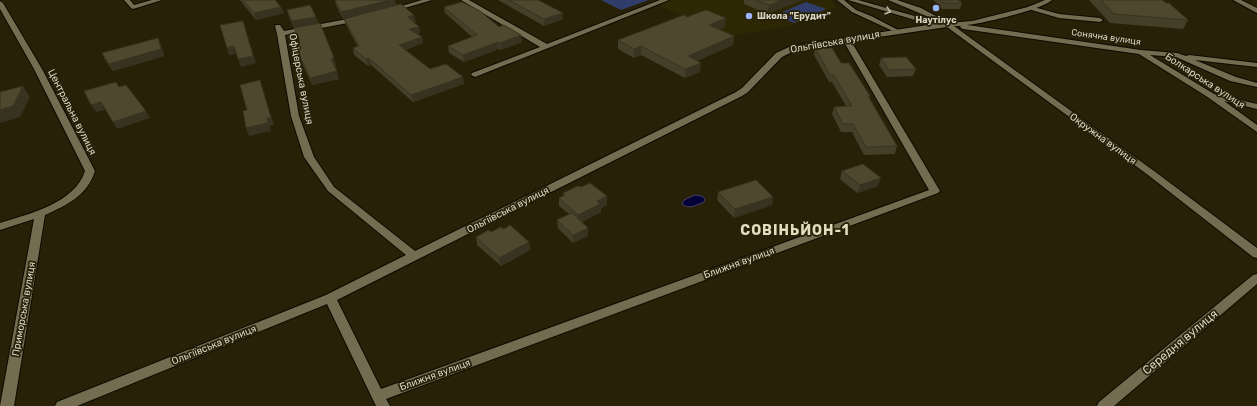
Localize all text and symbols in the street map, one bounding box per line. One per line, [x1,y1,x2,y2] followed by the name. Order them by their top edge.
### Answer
[931,3,941,13] marker: Наутілус
[885,6,892,15] one-way arrow
[744,11,754,21] marker: Школа "Ерудит"
[757,11,831,21] place label: Школа "Ерудит"
[916,15,957,25] place label: Наутілус
[1071,27,1141,47] street label: Сонячна вулиця
[789,28,881,56] street label: Ольгіївська вулиця
[286,33,316,125] street label: Офіцерська вулиця
[1163,51,1247,111] street label: Болкарська вулиця
[45,67,99,157] street label: Центральна вулиця
[1067,111,1139,167] street label: Окружна вулиця
[465,184,551,236] street label: Ольгіївська вулиця
[740,221,850,239] district label: СОВІНЬЙОН-1
[702,245,776,281] street label: Ближня вулиця
[10,261,38,357] street label: Приморська вулиця
[1140,307,1220,377] street label: Середня вулиця
[170,323,258,367] street label: Ольгіївська вулиця
[398,357,472,393] street label: Ближня вулиця

